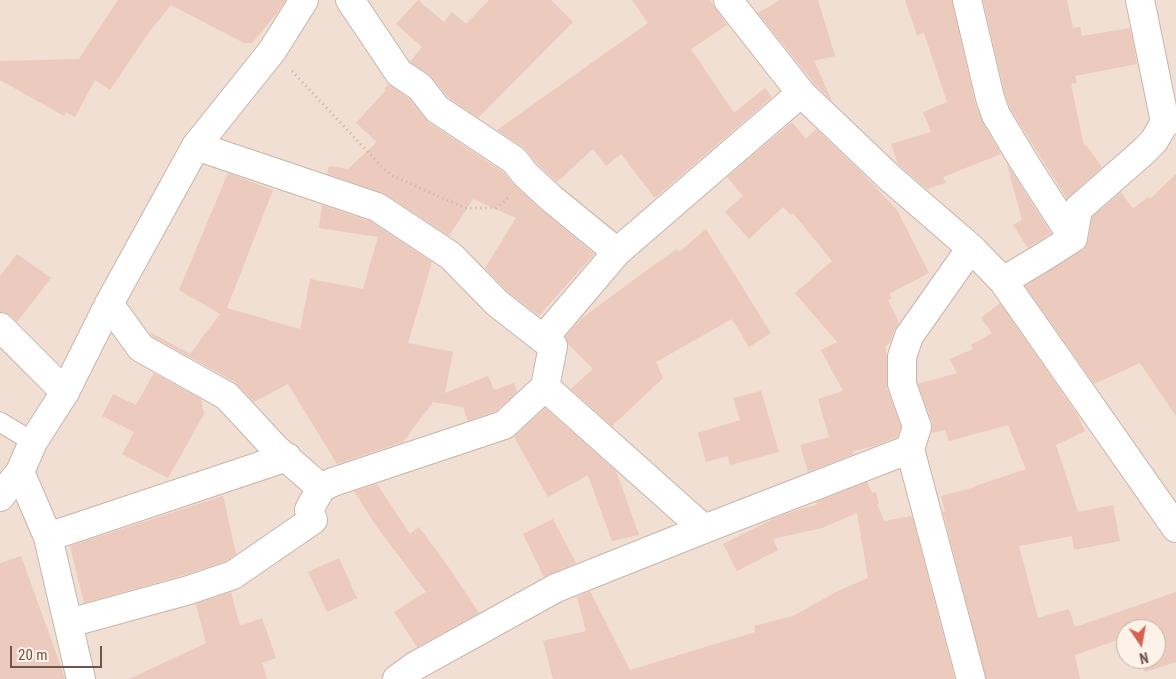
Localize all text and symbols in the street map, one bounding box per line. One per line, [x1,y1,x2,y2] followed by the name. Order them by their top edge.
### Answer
[1116,619,1166,669] north arrow
[12,636,105,668] scale bar
[18,646,48,664] text: 20 m
[1138,649,1150,666] text: N

